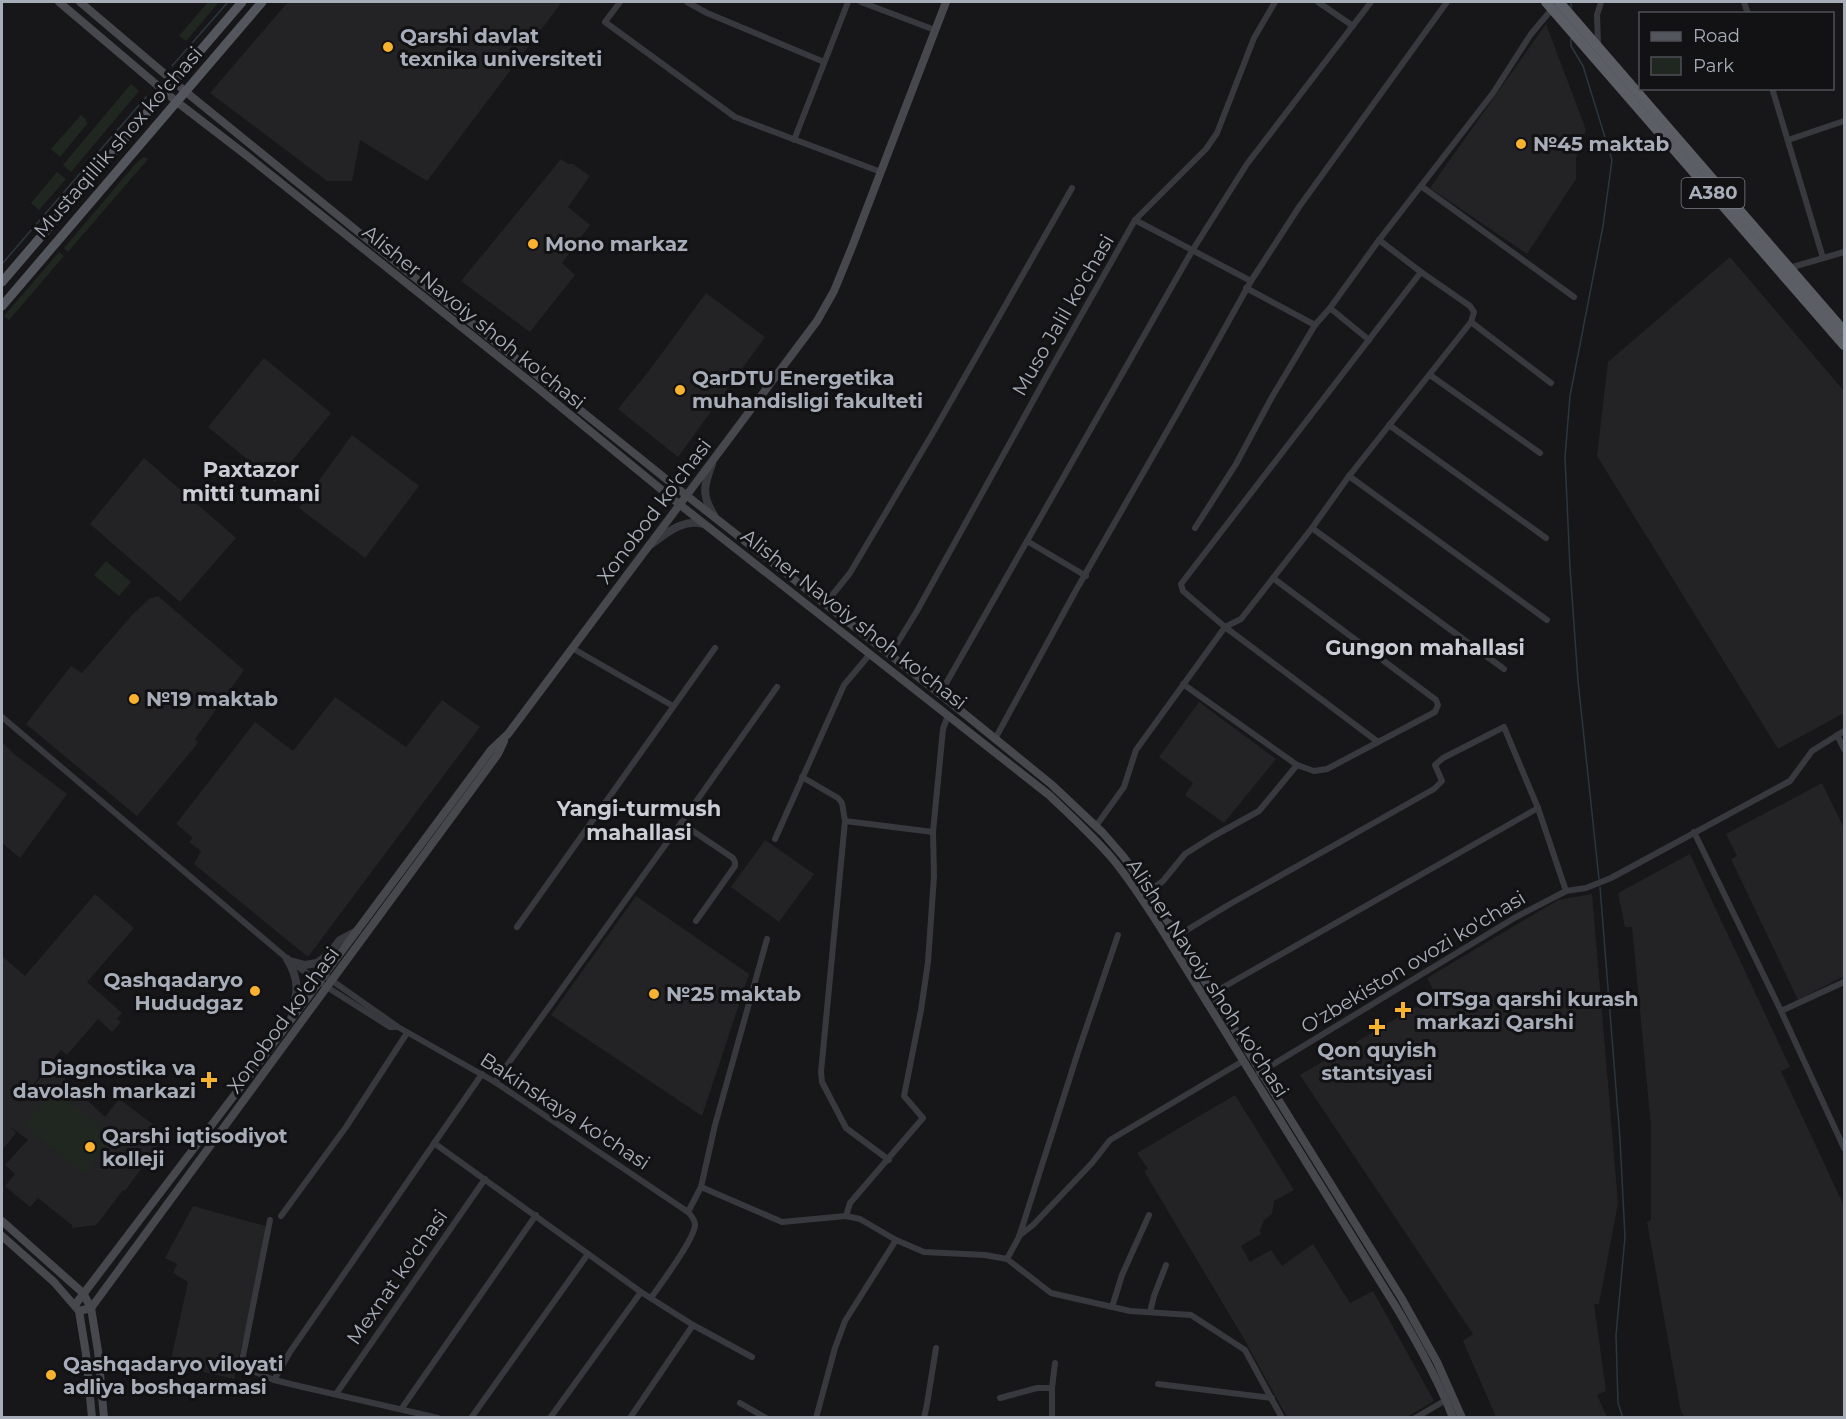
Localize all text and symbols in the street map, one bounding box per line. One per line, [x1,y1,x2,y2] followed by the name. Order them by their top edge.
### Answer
[1639,12,1834,90] legend
[400,24,602,71] place label: Qarshi davlat texnika universiteti
[1693,25,1740,47] text: Road
[381,40,395,54] marker: Qarshi davlat texnika universiteti
[29,42,207,242] street label: Mustaqillik shox ko'chasi
[1693,55,1734,77] text: Park
[1533,132,1670,156] place label: №45 maktab
[1514,137,1528,151] marker: №45 maktab
[1682,178,1744,208] road number: A380
[358,220,590,414] street label: Alisher Navoiy shoh ko'chasi
[1007,230,1119,400] street label: Muso Jalil ko'chasi
[545,232,688,256] place label: Mono markaz
[526,237,540,251] marker: Mono markaz
[692,366,923,413] place label: QarDTU Energetika muhandisligi fakulteti
[673,383,687,397] marker: QarDTU Energetika muhandisligi fakulteti
[592,434,716,588] street label: Xonobod ko'chasi
[182,457,320,506] district label: Paxtazor mitti tumani
[736,523,972,715] street label: Alisher Navoiy shoh ko'chasi
[1325,635,1525,660] district label: Gungon mahallasi
[146,687,278,711] place label: №19 maktab
[127,692,141,706] marker: №19 maktab
[556,796,721,845] district label: Yangi-turmush mahallasi
[1122,854,1294,1102] street label: Alisher Navoiy shoh ko'chasi
[1296,885,1530,1039] street label: O'zbekiston ovozi ko'chasi
[222,942,344,1098] street label: Xonobod ko'chasi
[103,968,243,1015] place label: Qashqadaryo Hududgaz
[666,982,801,1006] place label: №25 maktab
[248,984,262,998] marker: Qashqadaryo Hududgaz
[647,987,661,1001] marker: №25 maktab
[1416,987,1639,1034] place label: OITSga qarshi kurash markazi Qarshi
[1394,1001,1412,1019] marker: OITSga qarshi kurash markazi Qarshi
[1368,1018,1386,1036] marker: Qon quyish stantsiyasi
[1317,1038,1437,1085] place label: Qon quyish stantsiyasi
[476,1047,654,1175] street label: Bakinskaya ko'chasi
[13,1056,196,1103] place label: Diagnostika va davolash markazi
[200,1071,218,1089] marker: Diagnostika va davolash markazi
[102,1124,288,1171] place label: Qarshi iqtisodiyot kolleji
[83,1140,97,1154] marker: Qarshi iqtisodiyot kolleji
[341,1205,453,1349] street label: Mexnat ko'chasi
[63,1352,284,1399] place label: Qashqadaryo viloyati adliya boshqarmasi
[44,1368,58,1382] marker: Qashqadaryo viloyati adliya boshqarmasi

